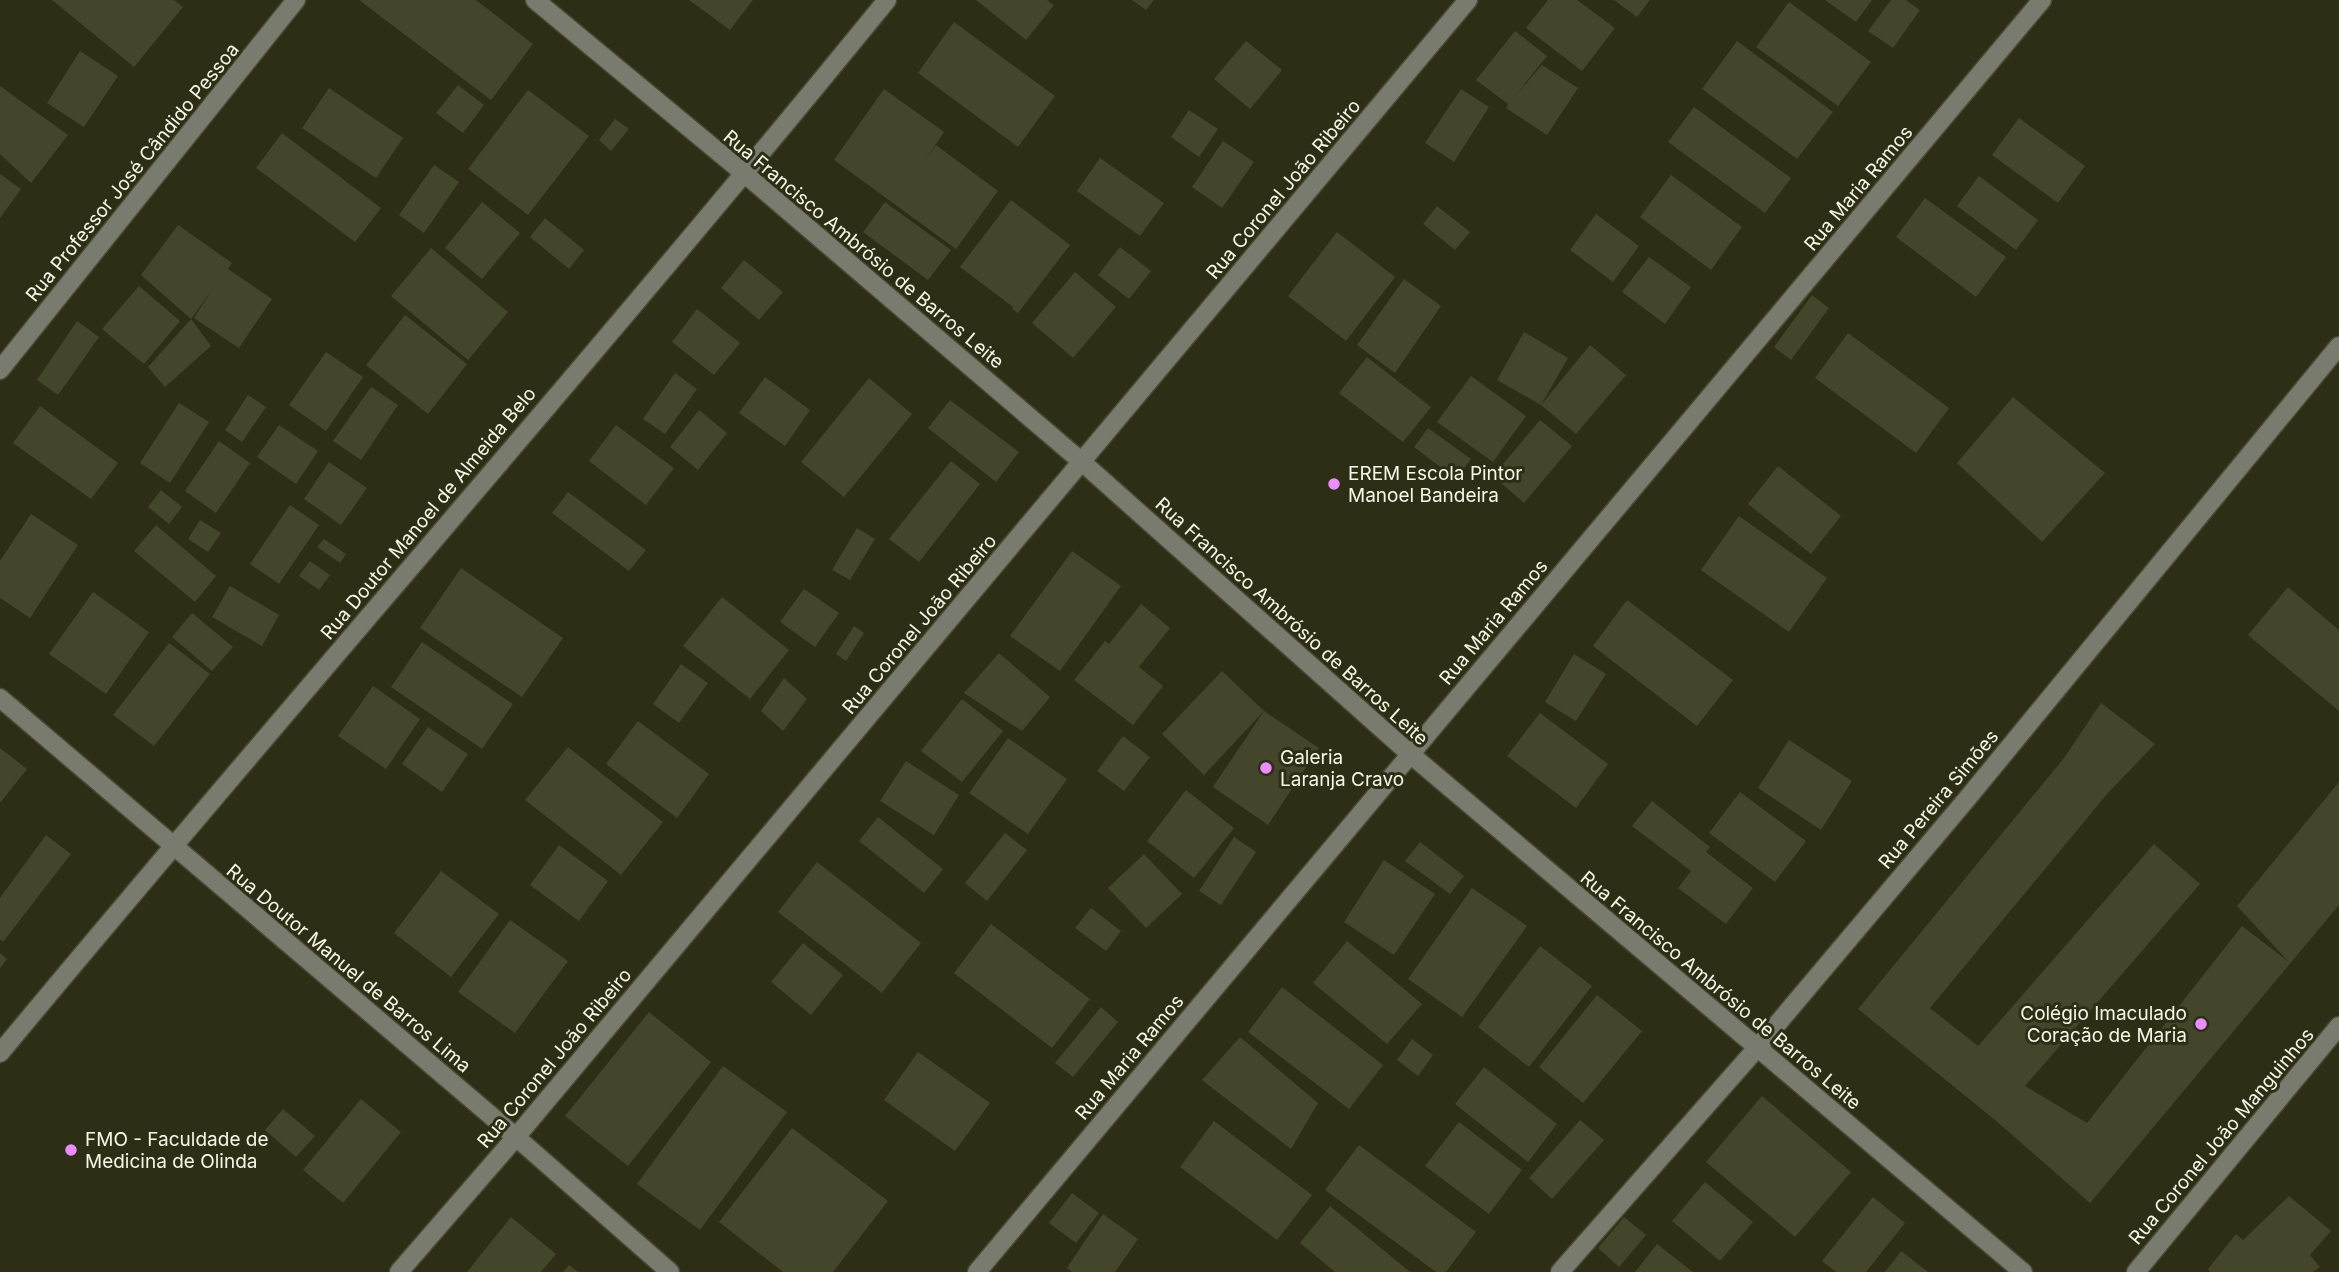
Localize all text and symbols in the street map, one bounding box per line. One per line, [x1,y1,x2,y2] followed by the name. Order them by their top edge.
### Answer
[21,38,244,306] street label: Rua Professor José Cândido Pessoa
[1201,95,1365,284] street label: Rua Coronel João Ribeiro
[1799,121,1917,256] street label: Rua Maria Ramos
[719,125,1009,374] street label: Rua Francisco Ambrósio de Barros Leite
[316,382,541,644] street label: Rua Doutor Manoel de Almeida Belo
[1348,462,1522,507] place label: EREM Escola Pintor Manoel Bandeira
[1326,476,1342,492] marker: EREM Escola Pintor Manoel Bandeira
[1151,493,1433,750] street label: Rua Francisco Ambrósio de Barros Leite
[837,530,1001,719] street label: Rua Coronel João Ribeiro
[1434,555,1552,690] street label: Rua Maria Ramos
[1874,725,2003,873] street label: Rua Pereira Simões
[1280,746,1404,791] place label: Galeria Laranja Cravo
[1258,760,1274,776] marker: Galeria Laranja Cravo
[222,859,476,1077] street label: Rua Doutor Manuel de Barros Lima
[1576,866,1866,1115] street label: Rua Francisco Ambrósio de Barros Leite
[472,964,636,1153] street label: Rua Coronel João Ribeiro
[1070,990,1188,1125] street label: Rua Maria Ramos
[2020,1002,2187,1047] place label: Colégio Imaculado Coração de Maria
[2193,1016,2209,1032] marker: Colégio Imaculado Coração de Maria
[2124,1023,2319,1249] street label: Rua Coronel João Manguinhos
[85,1128,269,1173] place label: FMO - Faculdade de Medicina de Olinda
[63,1142,79,1158] marker: FMO - Faculdade de Medicina de Olinda

